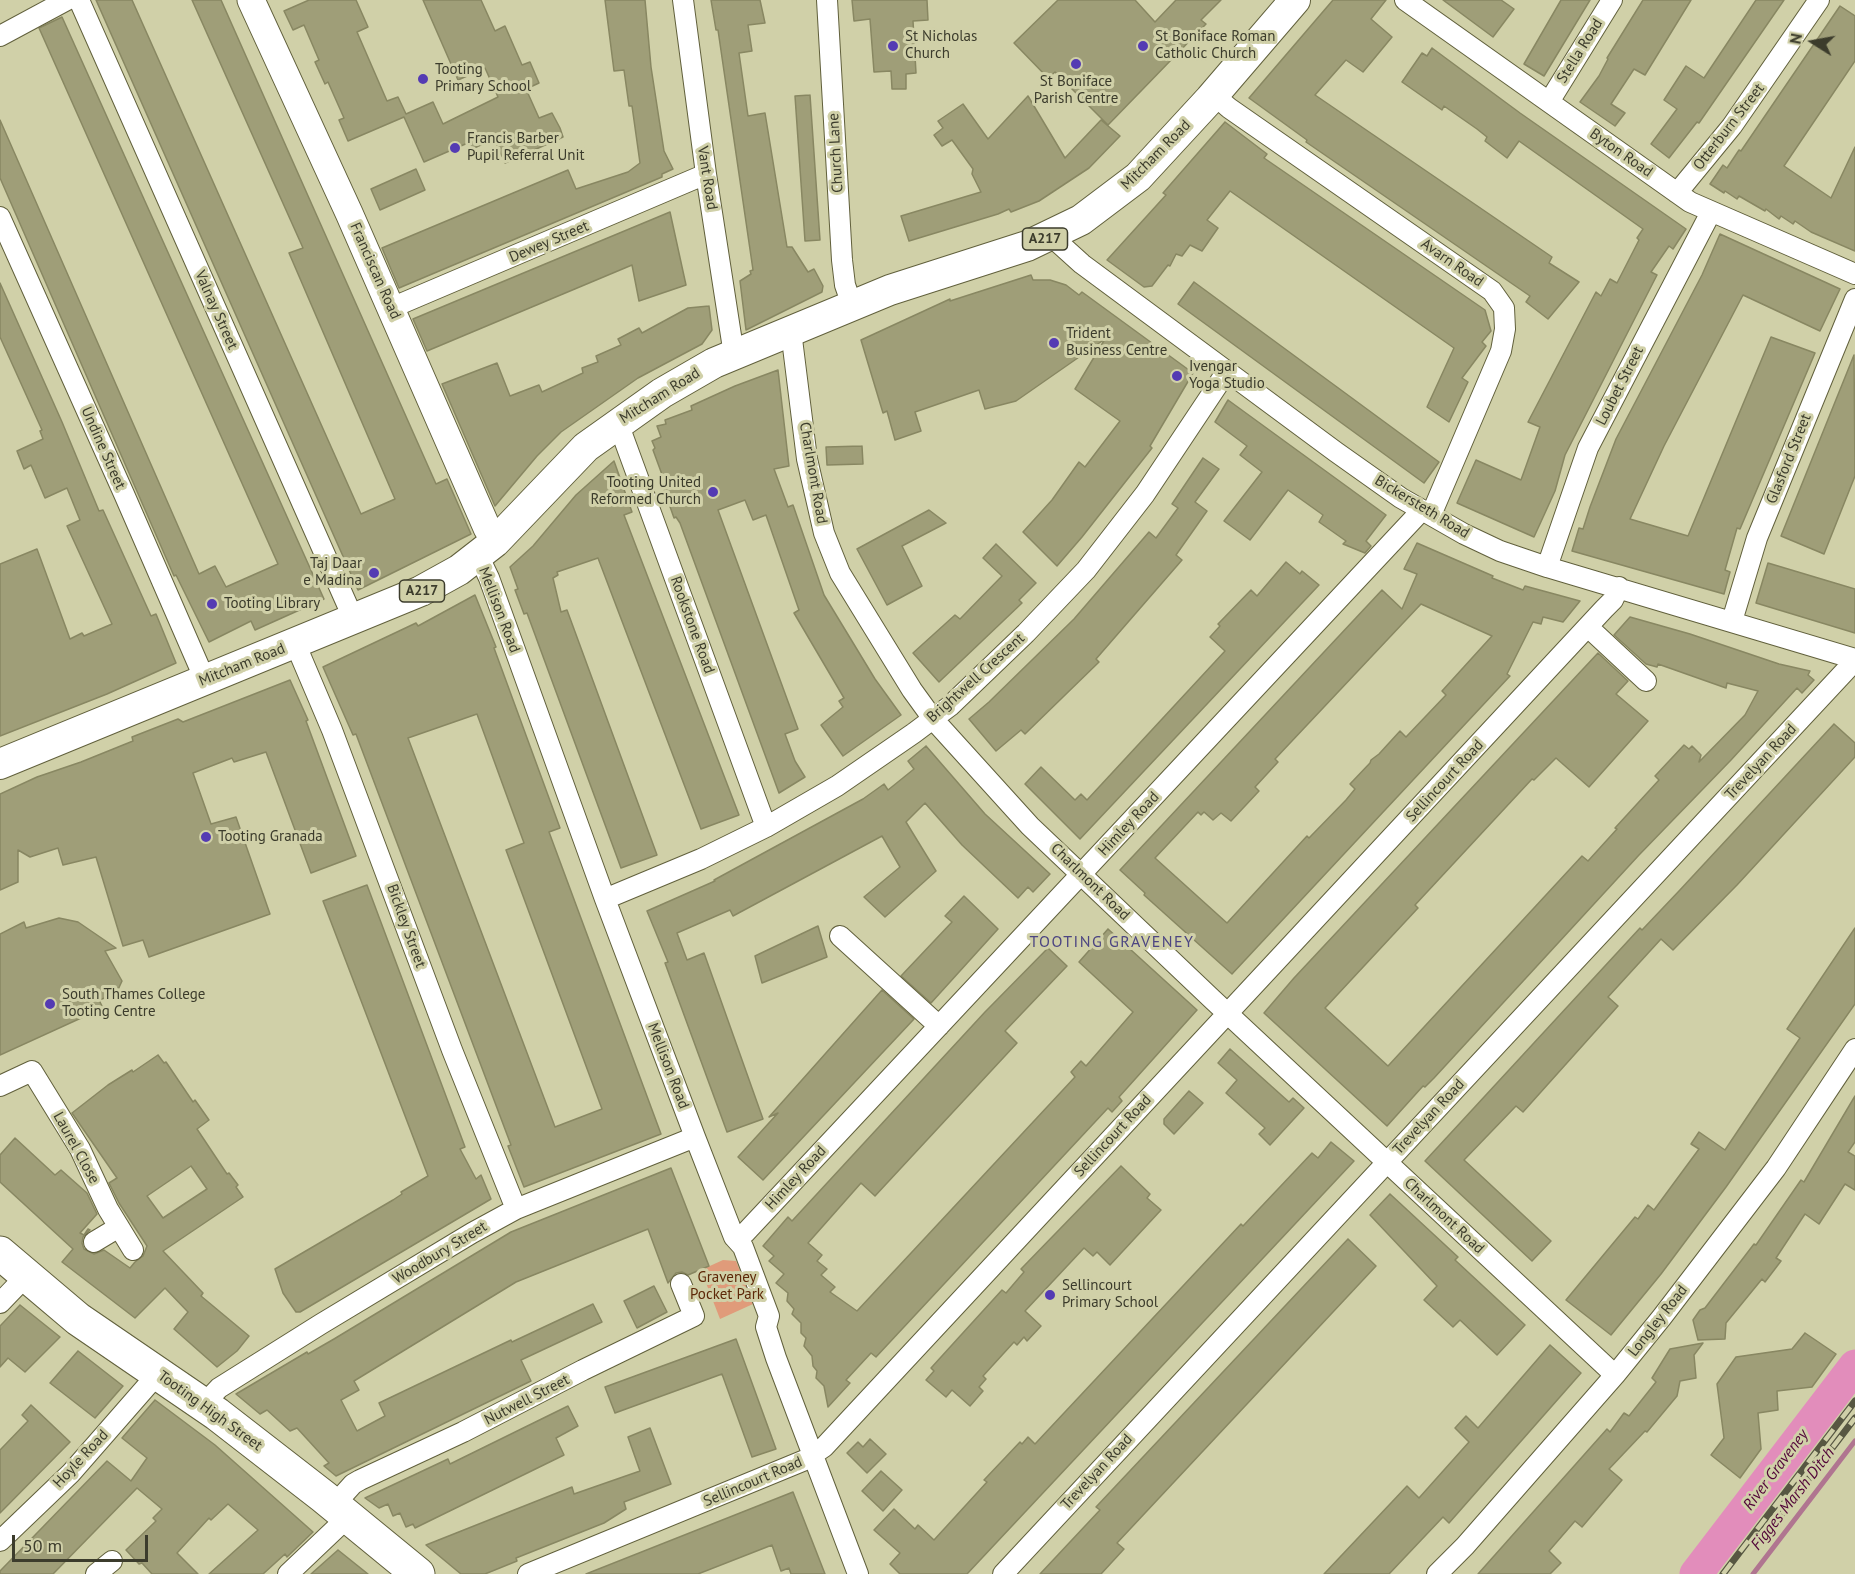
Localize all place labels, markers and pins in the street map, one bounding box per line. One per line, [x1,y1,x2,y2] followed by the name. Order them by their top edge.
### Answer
[905,28,977,63] place label: St Nicholas Church
[1155,28,1275,63] place label: St Boniface Roman Catholic Church
[886,39,900,53] marker: St Nicholas Church
[1136,39,1150,53] marker: St Boniface Roman Catholic Church
[1069,57,1083,71] marker: St Boniface Parish Centre
[435,61,531,96] place label: Tooting Primary School
[416,72,430,86] marker: Tooting Primary School
[1034,73,1118,108] place label: St Boniface Parish Centre
[467,130,585,165] place label: Francis Barber Pupil Referral Unit
[448,141,462,155] marker: Francis Barber Pupil Referral Unit
[1066,325,1167,360] place label: Trident Business Centre
[1047,336,1061,350] marker: Trident Business Centre
[1189,358,1265,393] place label: Ivengar Yoga Studio
[1170,369,1184,383] marker: Ivengar Yoga Studio
[591,474,701,509] place label: Tooting United Reformed Church
[706,485,720,499] marker: Tooting United Reformed Church
[303,555,362,590] place label: Taj Daar e Madina
[367,566,381,580] marker: Taj Daar e Madina
[224,595,320,613] place label: Tooting Library
[205,597,219,611] marker: Tooting Library
[218,828,323,846] place label: Tooting Granada
[199,830,213,844] marker: Tooting Granada
[62,986,205,1021] place label: South Thames College Tooting Centre
[43,997,57,1011] marker: South Thames College Tooting Centre
[1062,1277,1158,1312] place label: Sellincourt Primary School
[1043,1288,1057,1302] marker: Sellincourt Primary School

